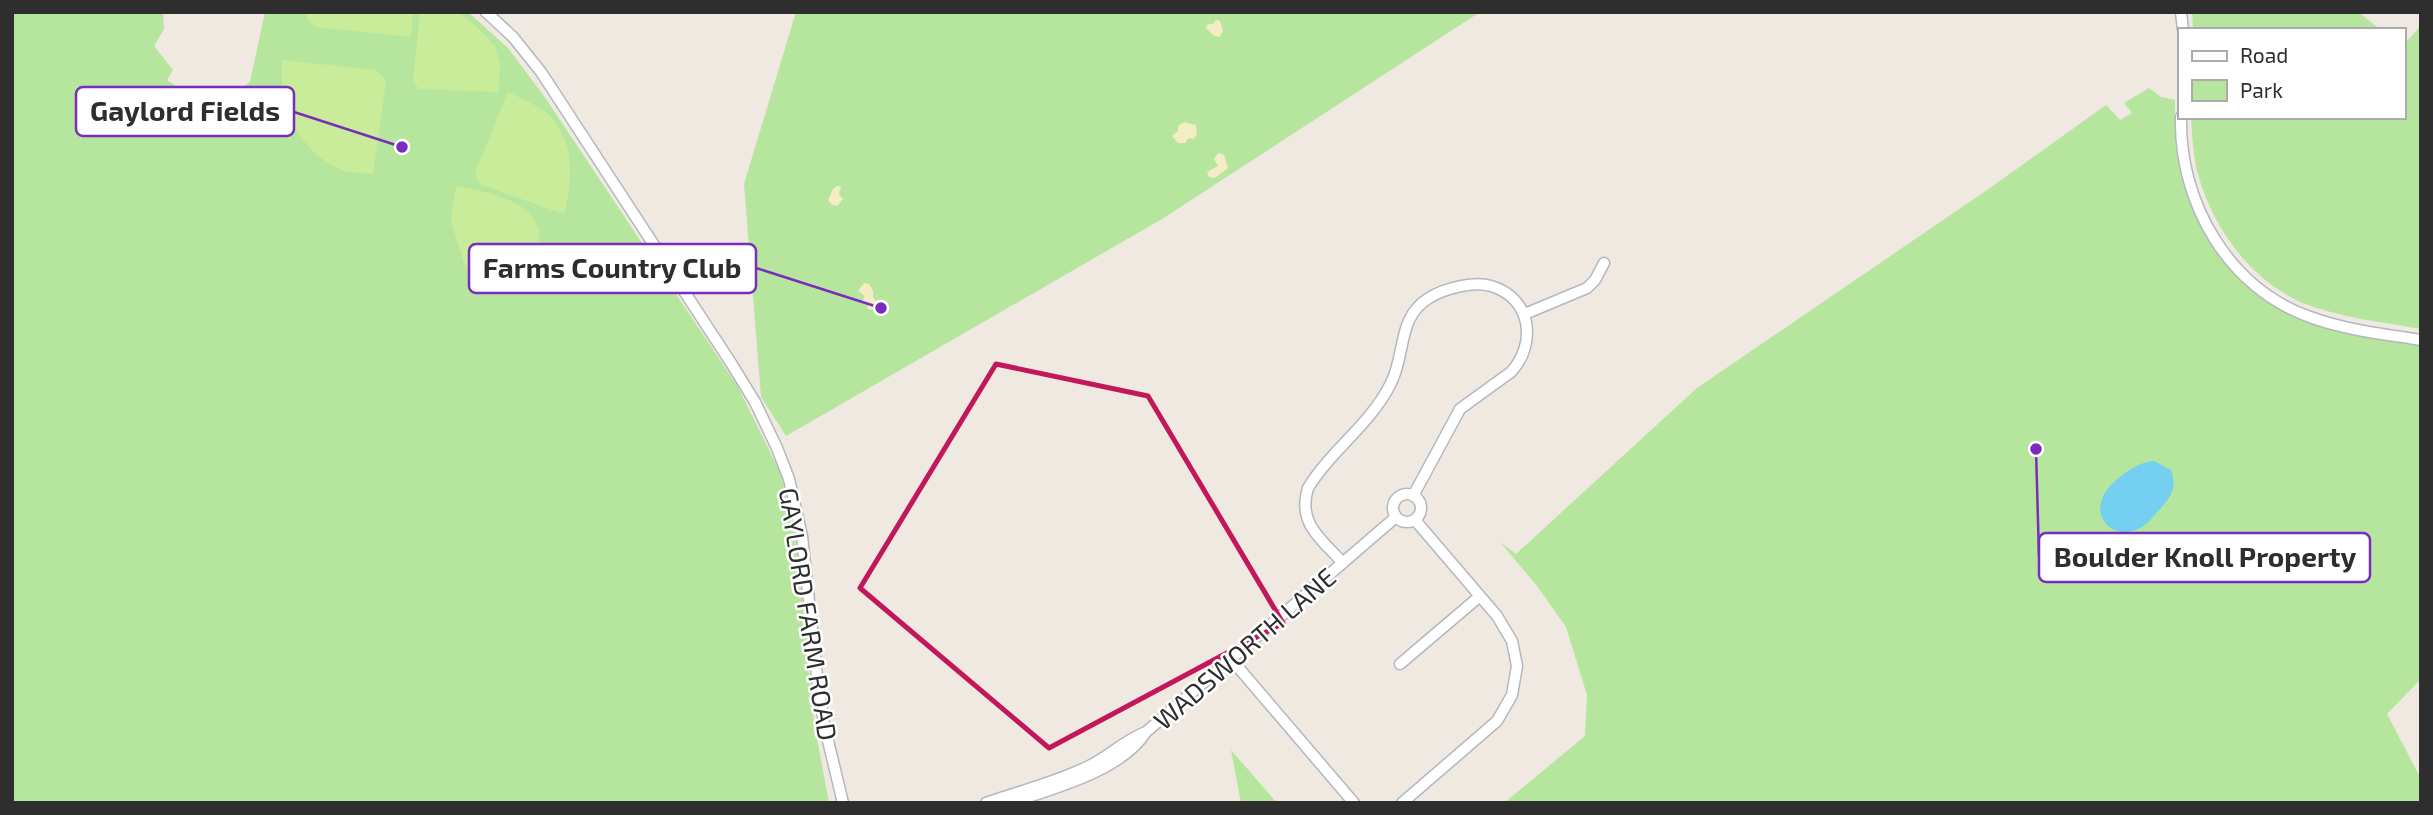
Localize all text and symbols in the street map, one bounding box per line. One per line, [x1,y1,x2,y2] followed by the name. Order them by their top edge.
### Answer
[2178,28,2405,119] legend
[2240,42,2288,67] text: Road
[2240,77,2283,102] text: Park
[76,87,294,136] callout: Gaylord Fields
[90,93,280,127] text: Gaylord Fields
[469,244,756,293] callout: Farms Country Club
[483,250,741,284] text: Farms Country Club
[774,485,844,743] street label: GAYLORD FARM ROAD
[2039,533,2370,582] callout: Boulder Knoll Property
[2054,539,2356,573] text: Boulder Knoll Property
[1147,561,1341,735] street label: WADSWORTH LANE

